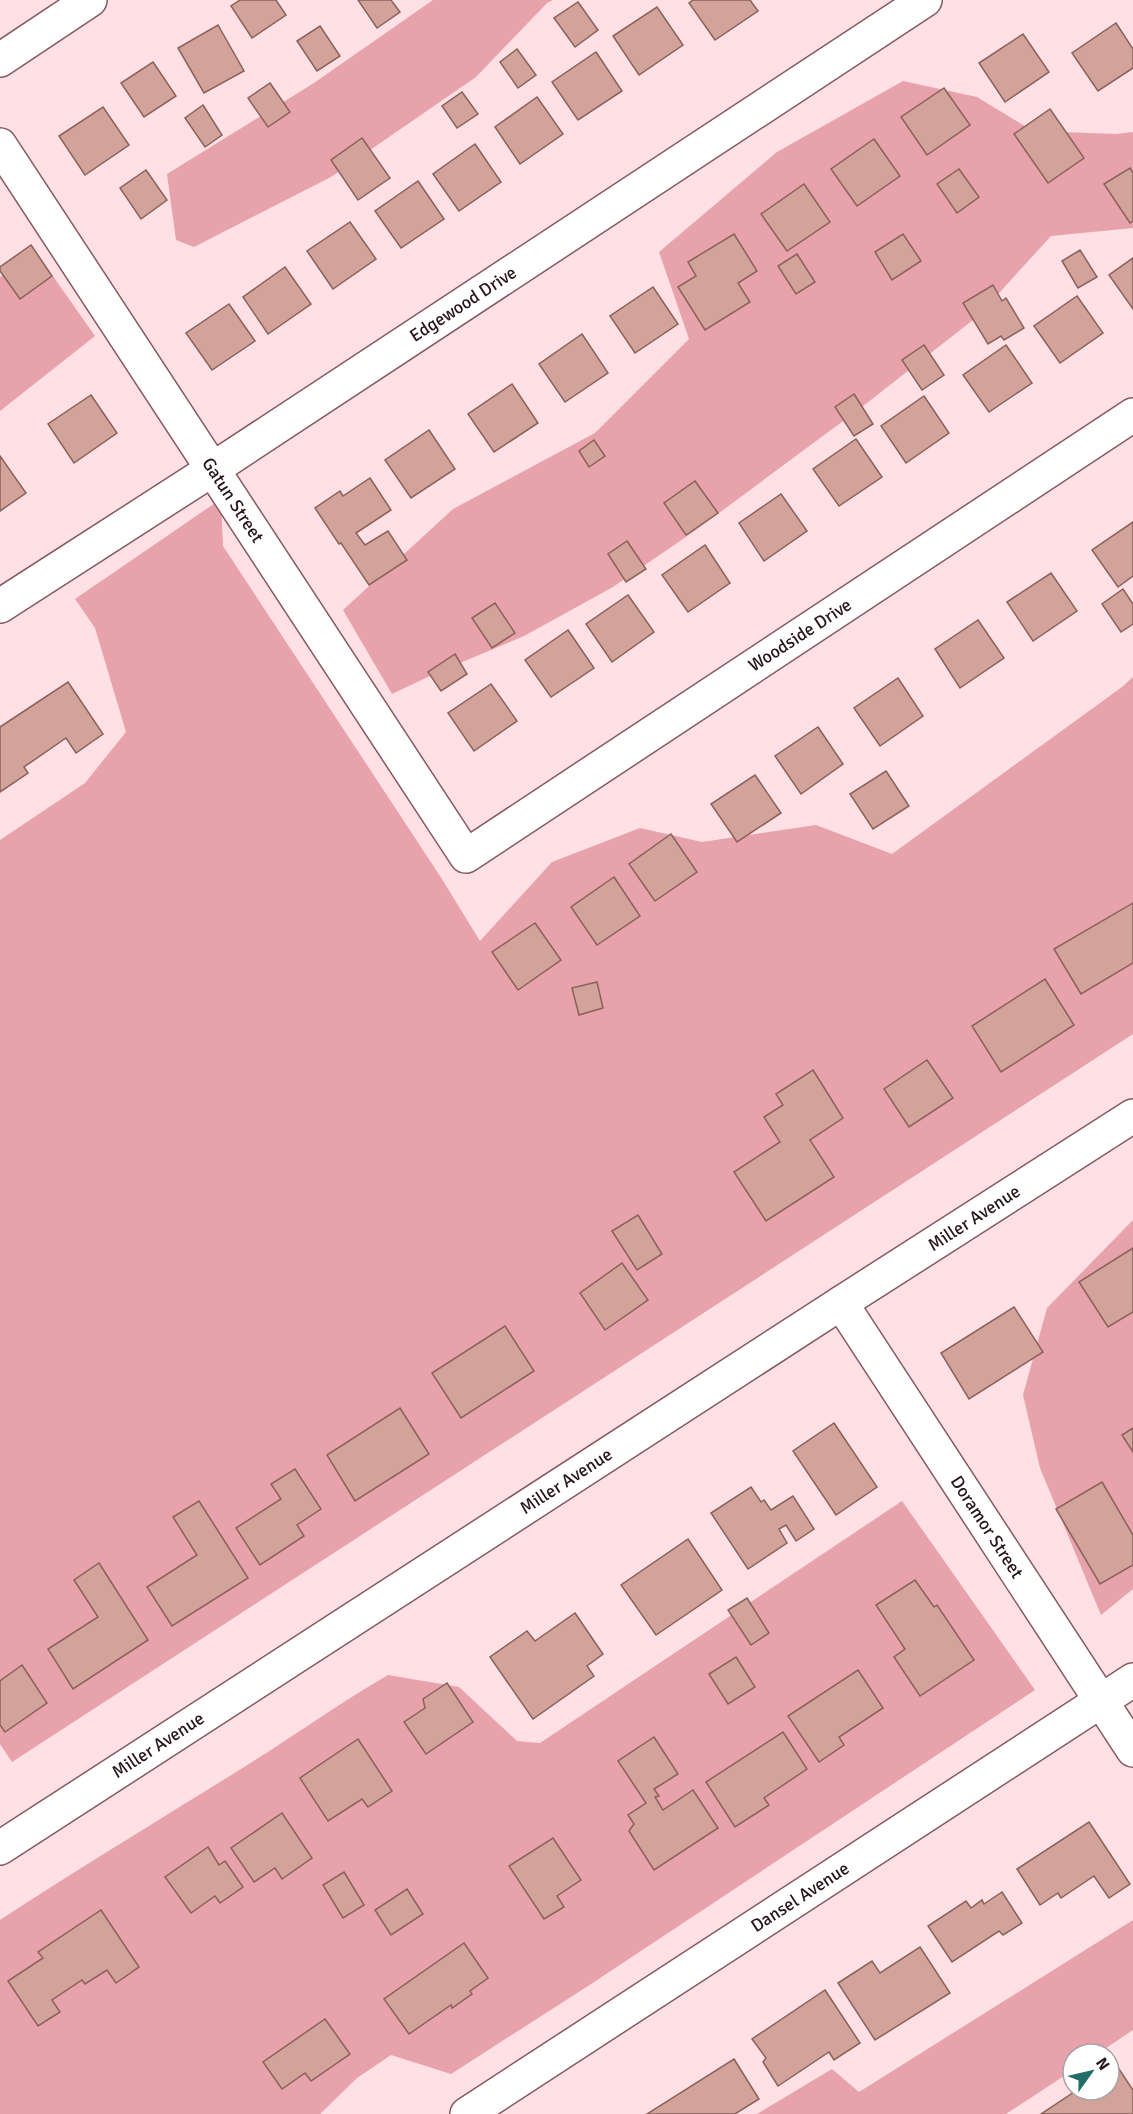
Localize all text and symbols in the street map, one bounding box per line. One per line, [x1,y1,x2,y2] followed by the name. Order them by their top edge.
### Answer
[405,261,521,347] street label: Edgewood Drive
[197,453,269,547] street label: Gatun Street
[744,594,856,676] street label: Woodside Drive
[924,1180,1024,1256] street label: Miller Avenue
[516,1443,616,1519] street label: Miller Avenue
[946,1472,1028,1582] street label: Doramor Street
[108,1707,208,1783] street label: Miller Avenue
[747,1857,853,1937] street label: Dansel Avenue
[1061,2042,1121,2102] north arrow
[1091,2054,1114,2074] text: N

